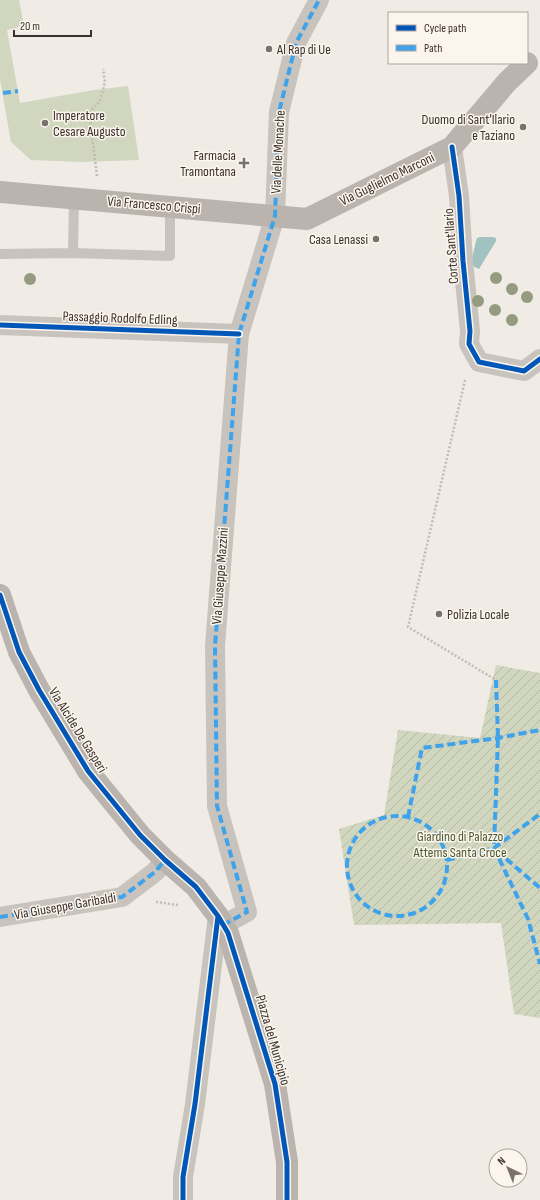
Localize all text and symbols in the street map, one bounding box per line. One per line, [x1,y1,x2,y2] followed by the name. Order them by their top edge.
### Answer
[14,12,91,38] scale bar
[388,12,528,64] legend
[20,19,40,34] text: 20 m
[424,21,466,36] text: Cycle path
[276,41,331,58] place label: Al Rap di Ue
[424,41,442,56] text: Path
[264,44,274,54] marker: Al Rap di Ue
[53,107,126,140] place label: Imperatore Cesare Augusto
[267,110,289,194] street label: Via delle Monache
[422,111,515,144] place label: Duomo di Sant'Ilario e Taziano
[40,118,50,128] marker: Imperatore Cesare Augusto
[518,122,528,132] marker: Duomo di Sant'Ilario e Taziano
[180,147,236,180] place label: Farmacia Tramontana
[337,149,437,209] street label: Via Guglielmo Marconi
[239,158,249,168] marker: Farmacia Tramontana
[107,192,201,218] street label: Via Francesco Crispi
[440,207,462,284] street label: Corte Sant'Ilario
[309,231,368,248] place label: Casa Lenassi
[371,234,381,244] marker: Casa Lenassi
[62,308,178,329] street label: Passaggio Rodolfo Edling
[208,527,232,625] street label: Via Giuseppe Mazzini
[447,606,509,623] place label: Polizia Locale
[434,609,444,619] marker: Polizia Locale
[45,684,111,776] street label: Via Alcide De Gasperi
[412,828,507,861] park label: Giardino di Palazzo Attems Santa Croce
[13,889,117,923] street label: Via Giuseppe Garibaldi
[252,993,294,1087] street label: Piazza del Municipio
[488,1148,528,1188] north arrow
[495,1154,508,1168] text: N

